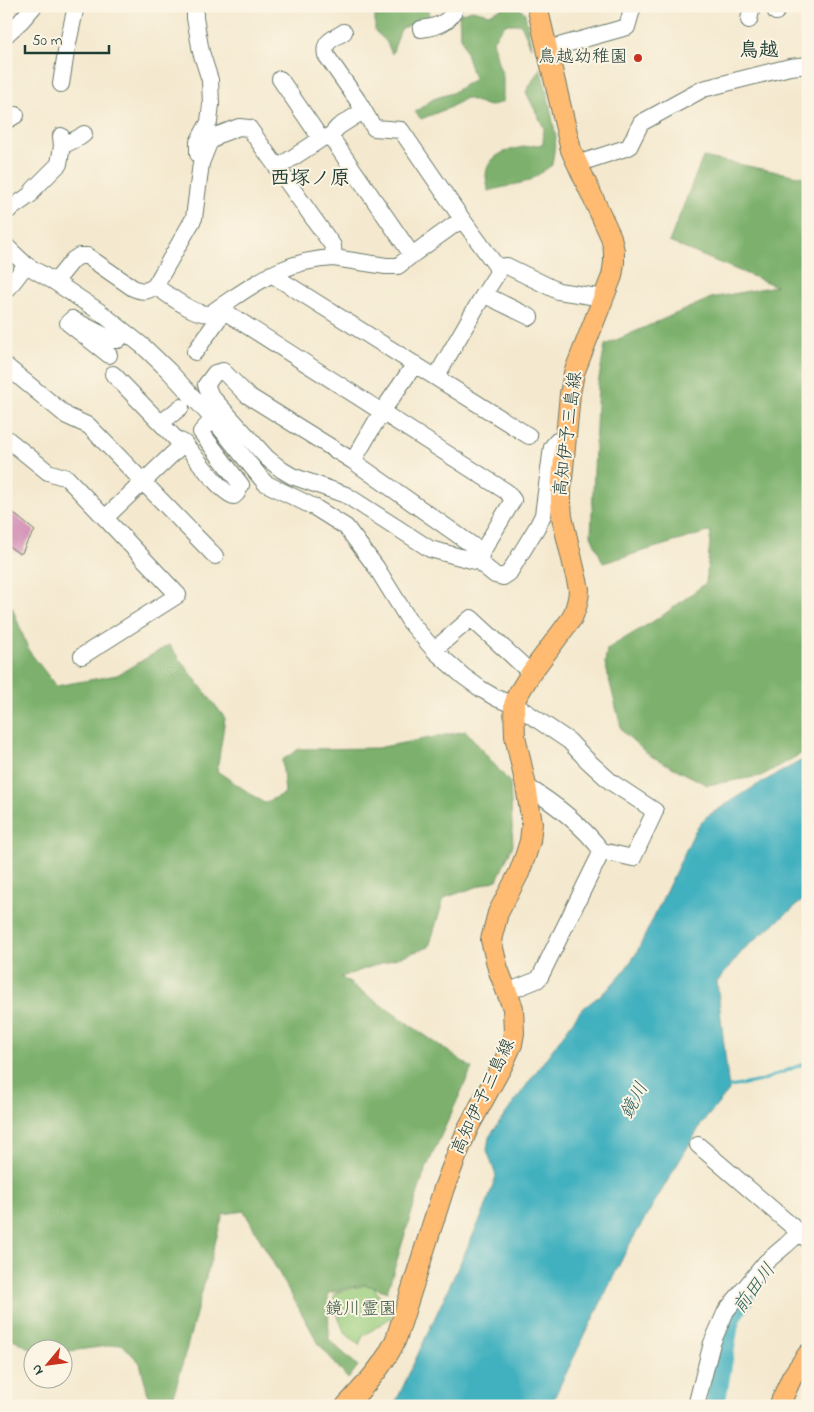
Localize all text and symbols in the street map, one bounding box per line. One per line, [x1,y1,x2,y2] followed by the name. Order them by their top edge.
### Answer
[25,22,109,54] scale bar
[32,30,63,52] text: 50 m
[739,37,779,66] district label: 鳥越
[538,45,628,71] place label: 鳥越幼稚園
[632,52,644,64] marker: 鳥越幼稚園
[270,165,350,194] district label: 西塚ノ原
[548,370,590,498] street label: 高知伊予三島線
[446,1034,522,1160] street label: 高知伊予三島線
[614,1078,656,1124] water label: 鏡川
[727,1258,783,1320] water label: 前田川
[325,1297,397,1323] park label: 鏡川霊園
[22,1340,72,1390] north arrow
[26,1360,49,1379] text: N

